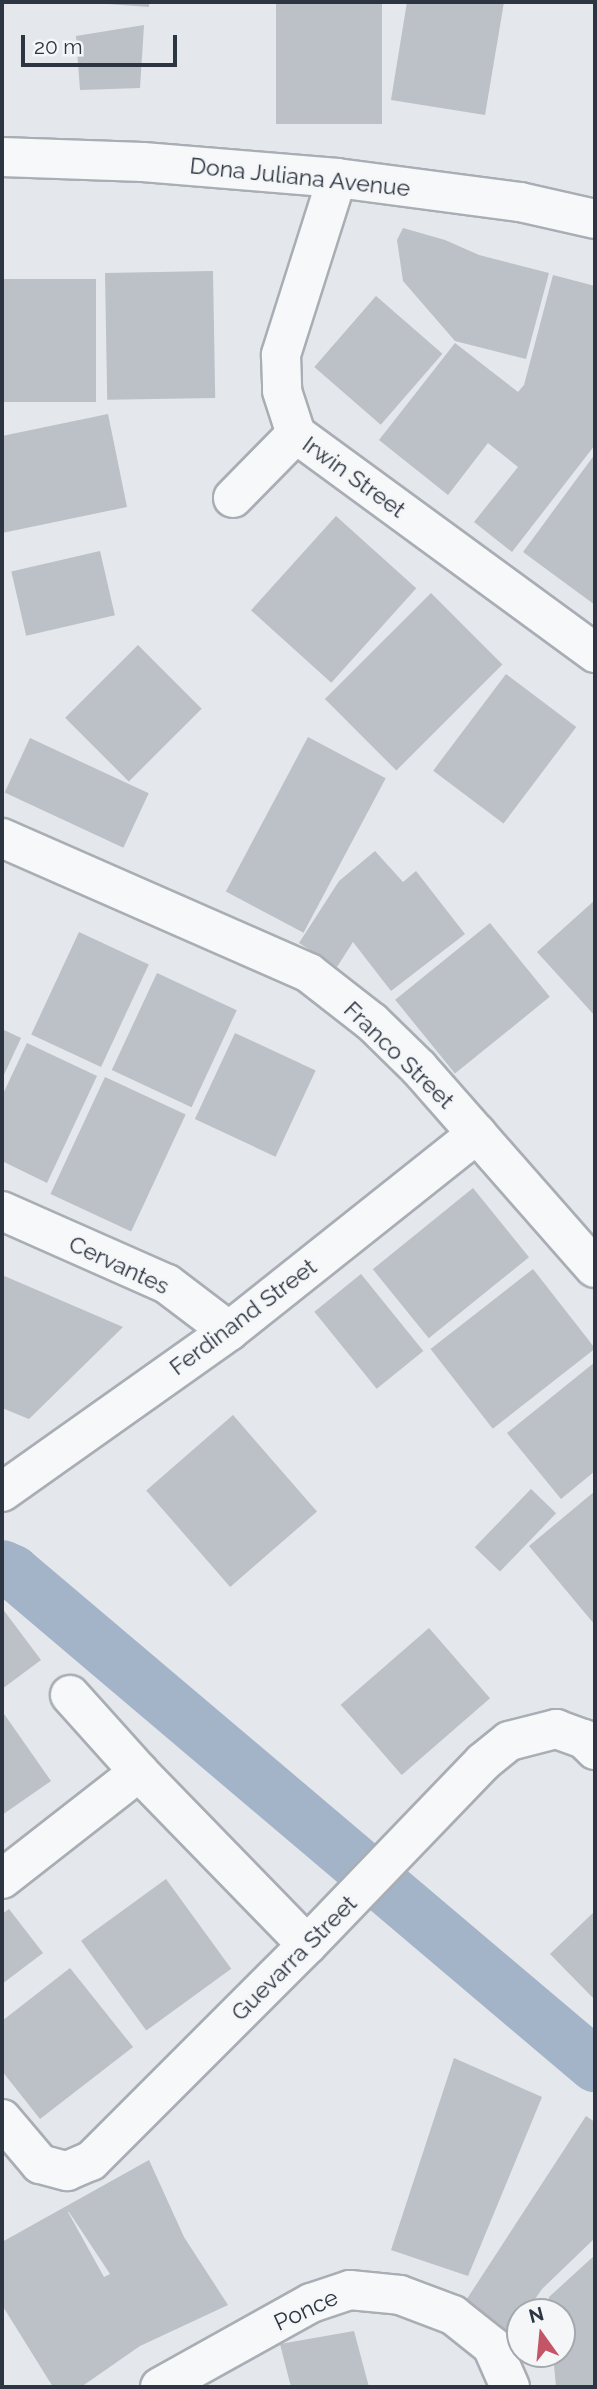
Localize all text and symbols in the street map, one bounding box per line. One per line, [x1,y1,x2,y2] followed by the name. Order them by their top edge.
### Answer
[24,21,180,65] scale bar
[34,34,82,59] text: 20 m
[188,152,412,202] street label: Dona Juliana Avenue
[297,430,411,524] street label: Irwin Street
[338,996,460,1114] street label: Franco Street
[65,1230,173,1300] street label: Cervantes
[164,1253,322,1381] street label: Ferdinand Street
[226,1890,362,2026] street label: Guevarra Street
[270,2283,342,2337] street label: Ponce
[506,2298,576,2368] north arrow
[526,2302,546,2327] text: N

